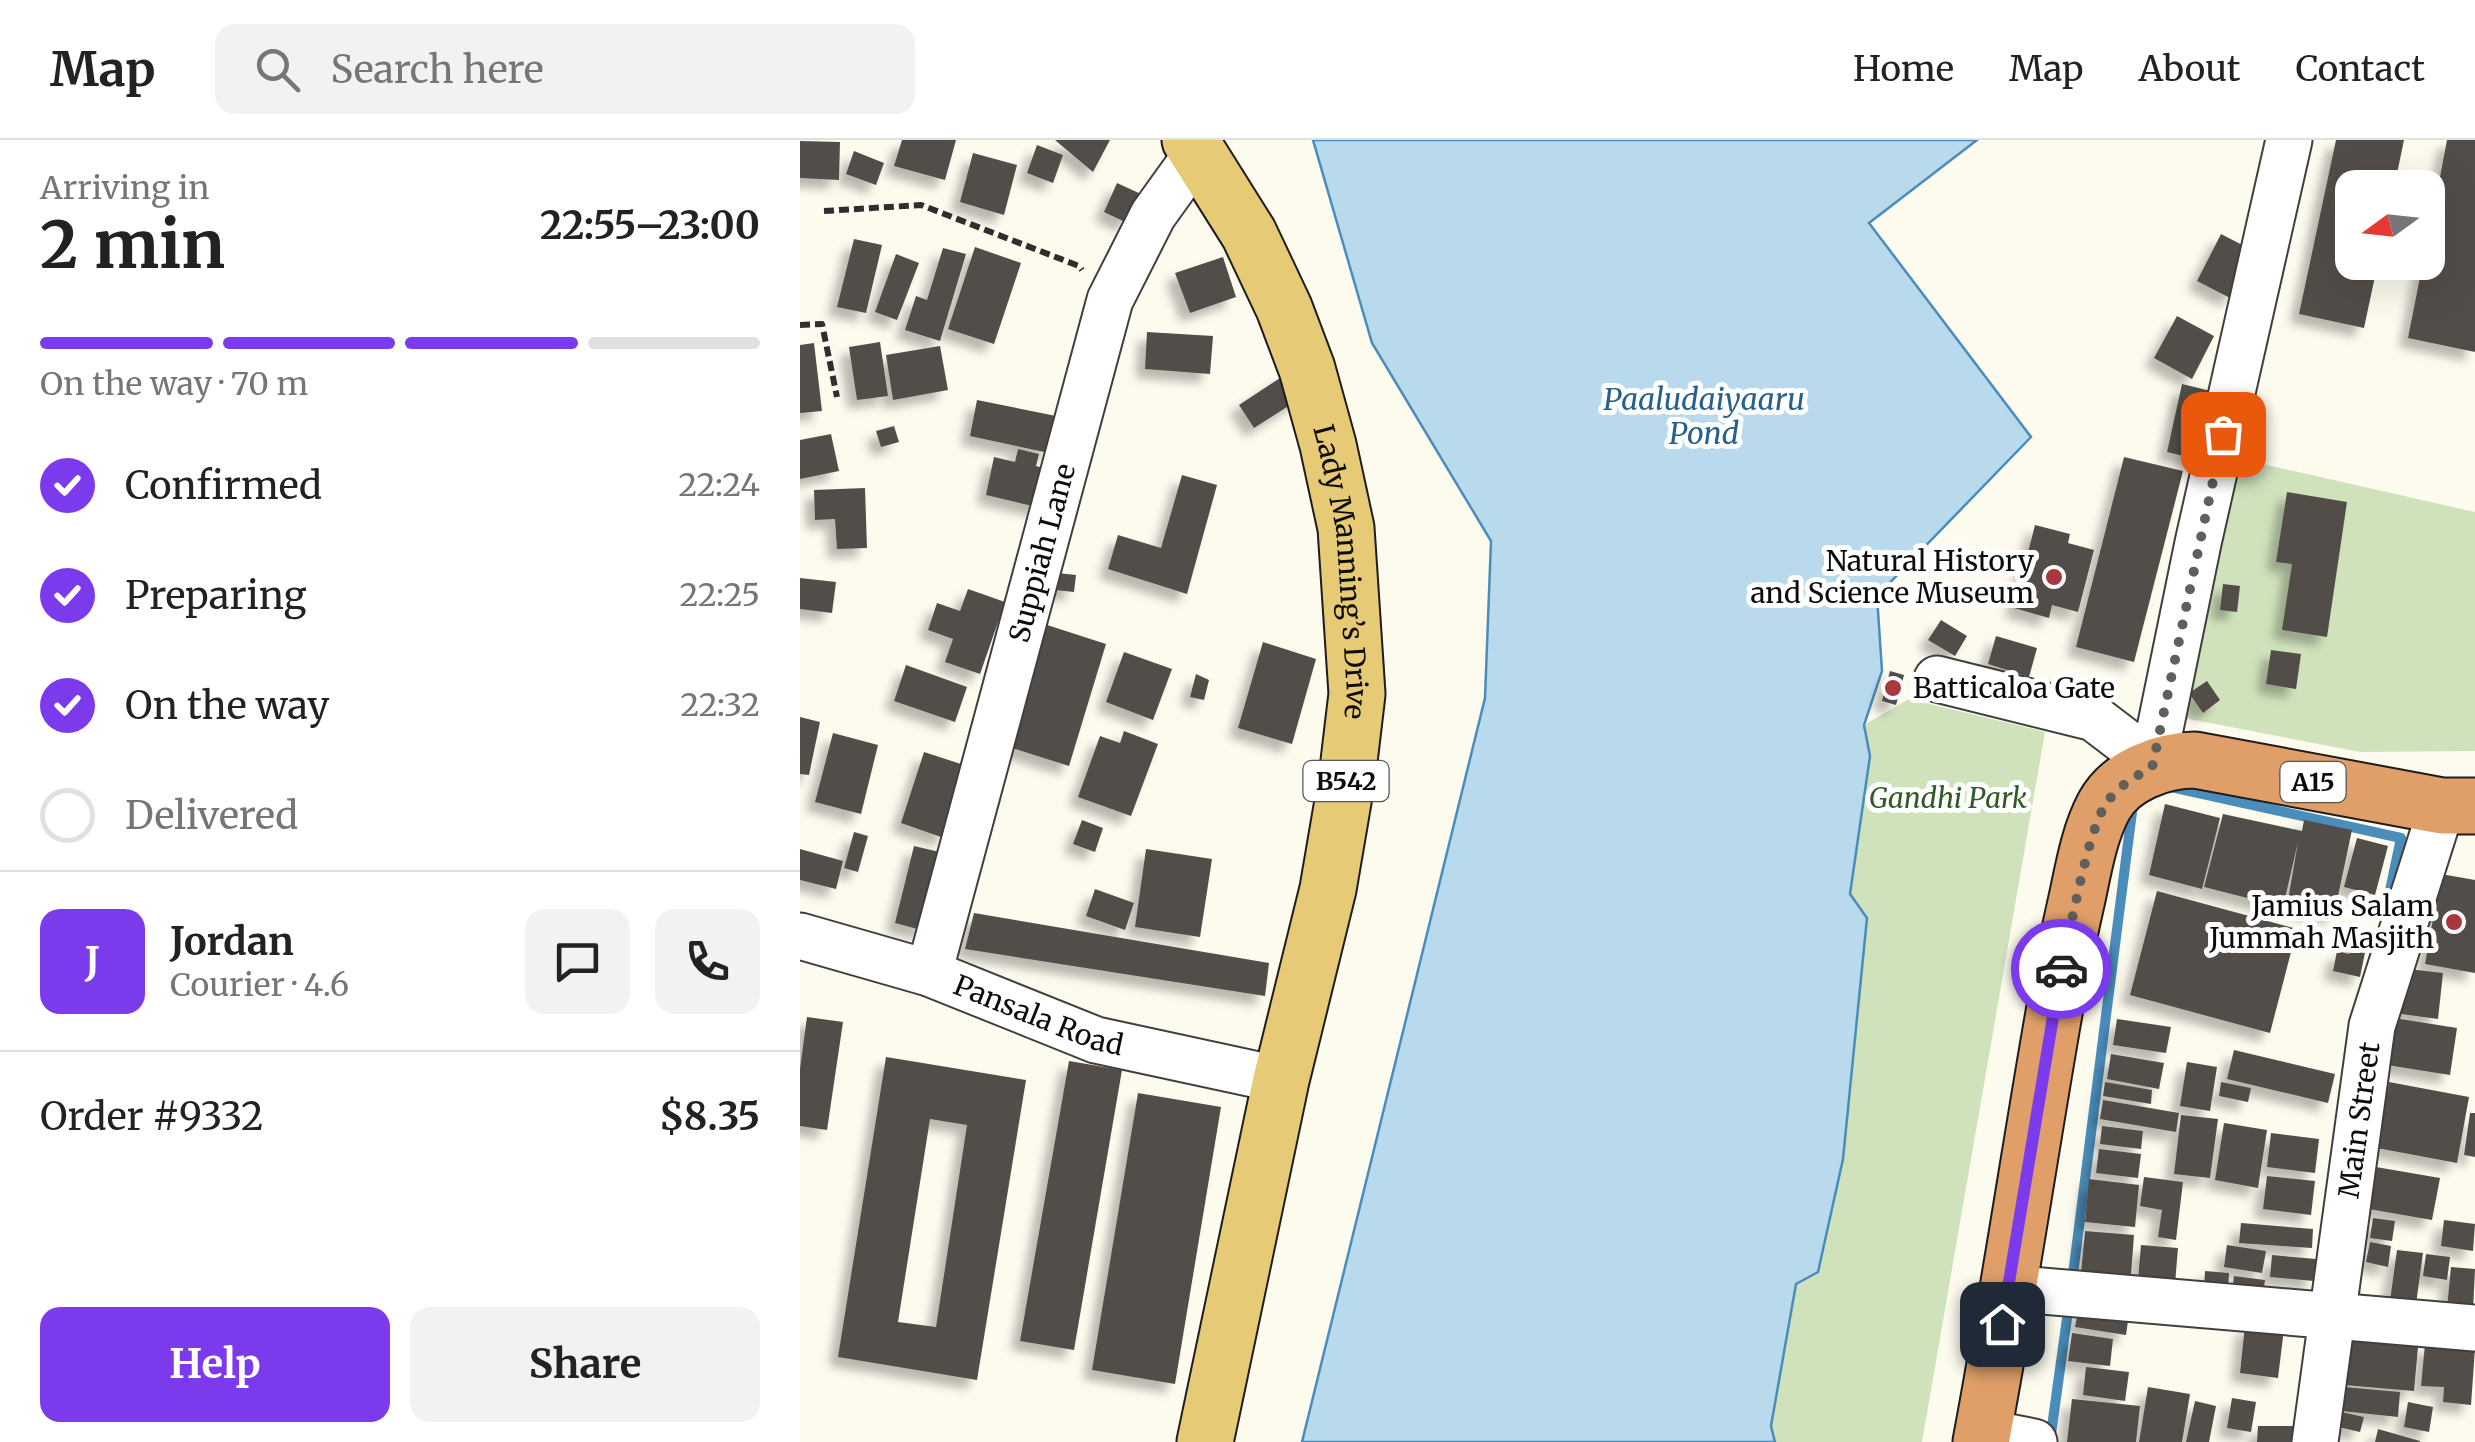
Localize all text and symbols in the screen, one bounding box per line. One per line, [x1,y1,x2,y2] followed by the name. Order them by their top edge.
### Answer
[215,24,915,114] search box
[50,39,155,99] text: Map
[250,42,305,97] icon: search
[330,46,544,93] text: Search here
[1853,47,1954,91] text: Home
[2009,47,2084,91] text: Map
[2139,47,2240,91] text: About
[2295,47,2425,91] text: Contact
[40,168,209,208] text: Arriving in
[2335,170,2445,280] north arrow
[2335,170,2445,280] map controls
[540,202,760,249] text: 22:55–23:00
[40,204,225,286] text: 2 min
[40,364,308,404] text: On the way · 70 m
[1603,380,1805,452] water label: Paaludaiyaaru Pond
[2181,392,2266,477] pin
[2196,407,2251,462] icon: bag
[1305,420,1376,721] street label: Lady Manning’s Drive
[40,458,95,513] icon: check
[1001,460,1083,646] street label: Suppiah Lane
[125,462,322,509] text: Confirmed
[678,465,760,505] text: 22:24
[1750,543,2035,611] place label: Natural History and Science Museum
[2043,566,2065,588] marker: Natural History and Science Museum
[40,568,95,623] icon: check
[125,572,307,619] text: Preparing
[679,575,760,615] text: 22:25
[1913,670,2115,706] place label: Batticaloa Gate
[1882,677,1904,699] marker: Batticaloa Gate
[40,678,95,733] icon: check
[125,682,329,729] text: On the way
[680,685,760,725] text: 22:32
[1304,761,1388,801] road number: B542
[2280,762,2346,802] road number: A15
[1869,780,2027,816] park label: Gandhi Park
[125,792,298,839] text: Delivered
[2208,888,2434,956] place label: Jamius Salam Jummah Masjith
[525,909,630,1014] button: chat
[655,909,760,1014] button: phone
[2443,911,2465,933] marker: Jamius Salam Jummah Masjith
[170,918,294,965] text: Jordan
[2011,919,2111,1019] courier
[85,938,100,985] text: J
[2034,942,2089,997] icon: car
[170,965,349,1005] text: Courier · 4.6
[949,967,1127,1063] street label: Pansala Road
[2331,1040,2388,1200] street label: Main Street
[40,1093,264,1140] text: Order #9332
[659,1093,760,1140] text: $8.35
[1960,1282,2045,1367] pin
[1975,1297,2030,1352] icon: home
[40,1307,390,1422] button: Help
[410,1307,760,1422] button: Share

